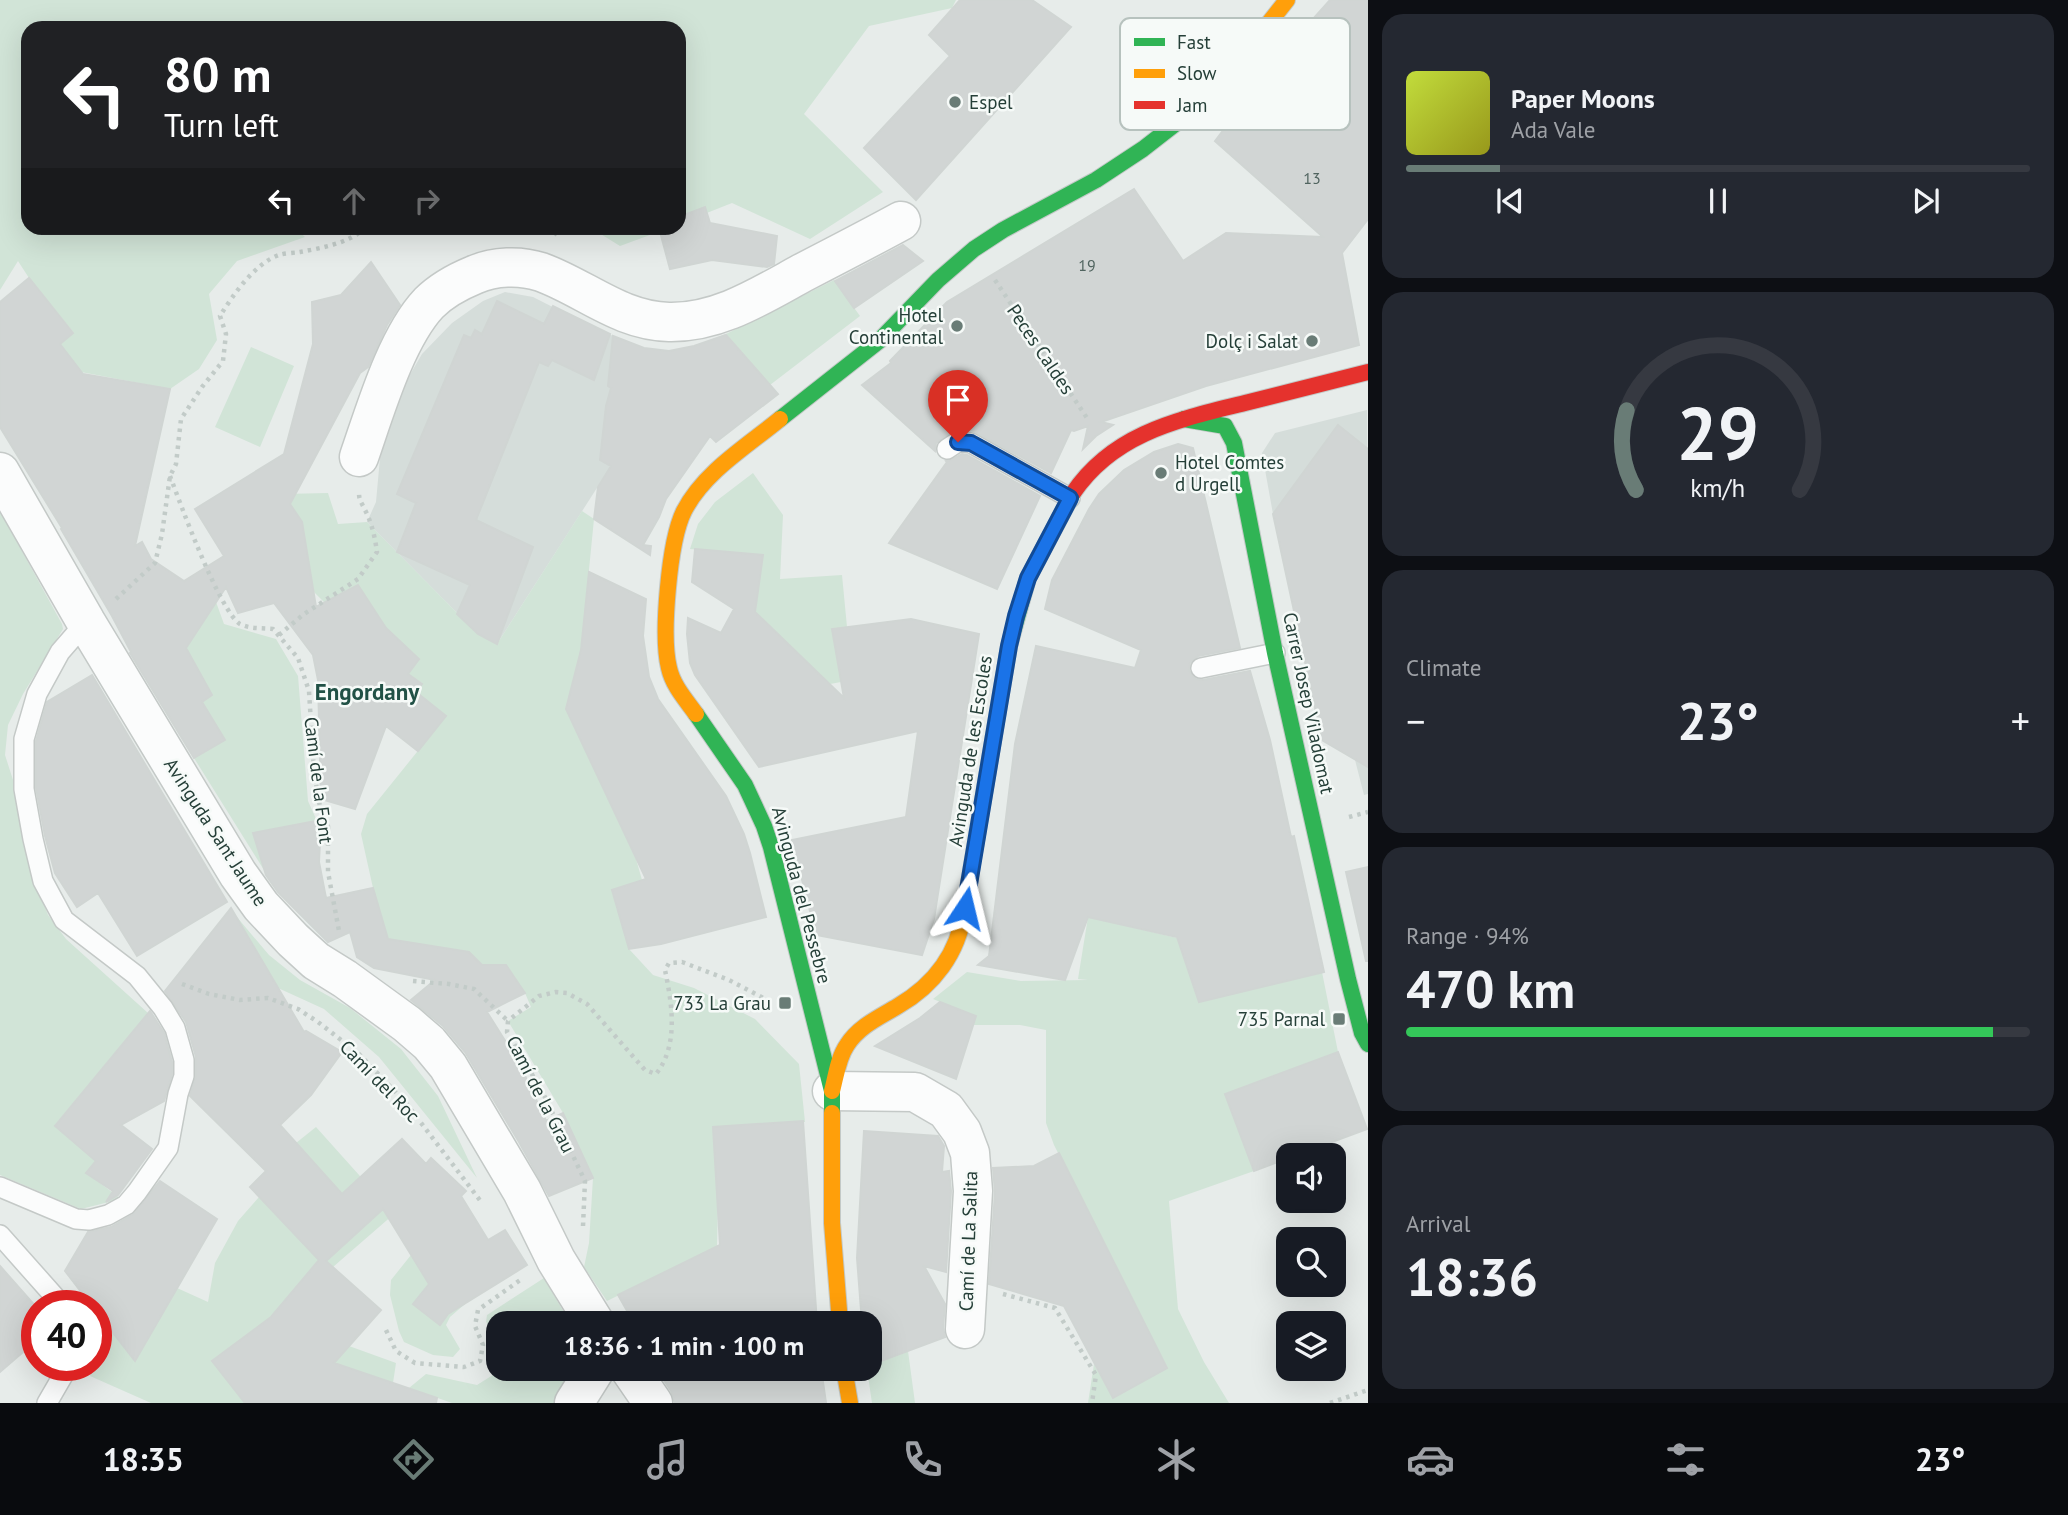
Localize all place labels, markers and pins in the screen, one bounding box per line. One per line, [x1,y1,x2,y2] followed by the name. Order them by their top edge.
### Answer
[969,90,1013,114] place label: Espel
[947,94,963,110] marker: Espel
[849,303,943,349] place label: Hotel Continental
[949,318,965,334] marker: Hotel Continental
[1206,329,1299,353] place label: Dolç i Salat
[1304,333,1320,349] marker: Dolç i Salat
[928,370,988,442] pin
[1175,450,1284,496] place label: Hotel Comtes d Urgell
[1153,465,1169,481] marker: Hotel Comtes d Urgell
[673,991,771,1015] place label: 733 La Grau
[777,995,793,1011] marker: 733 La Grau
[1238,1007,1325,1031] place label: 735 Parnal
[1331,1011,1347,1027] marker: 735 Parnal

